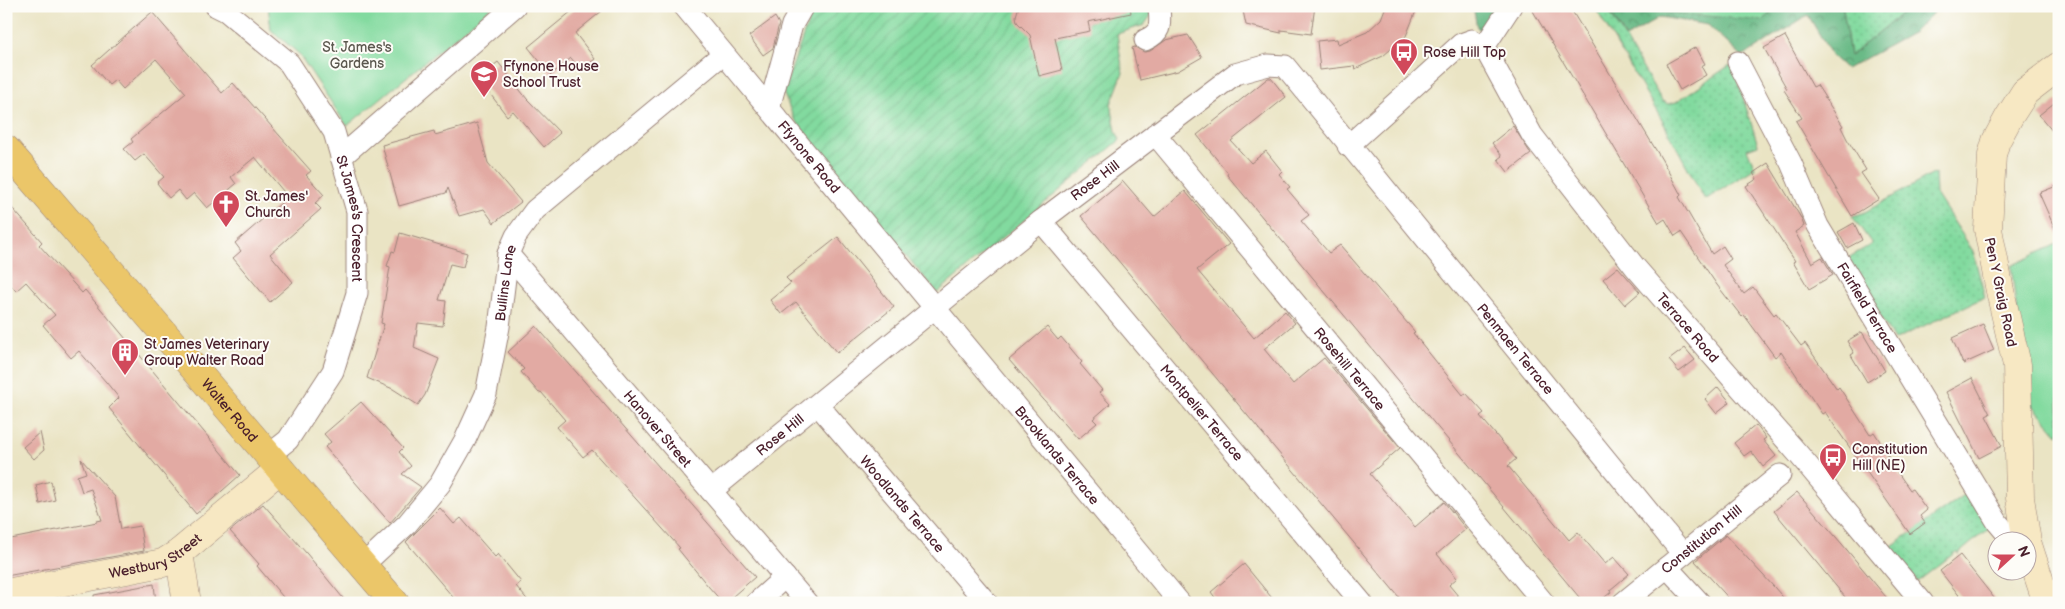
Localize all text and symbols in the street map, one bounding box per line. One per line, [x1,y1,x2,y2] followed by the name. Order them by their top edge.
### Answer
[1389,37,1419,76] bus stop icon: Rose Hill Top
[322,39,392,72] park label: St. James's Gardens
[1423,44,1506,61] place label: Rose Hill Top
[503,58,599,91] place label: Ffynone House School Trust
[469,59,499,98] school or university icon: Ffynone House School Trust
[774,118,844,197] street label: Ffynone Road
[332,153,365,282] street label: St James's Crescent
[1067,157,1123,204] street label: Rose Hill
[245,188,308,221] place label: St. James' Church
[211,189,241,228] church icon: St. James' Church
[1981,236,2020,348] street label: Pen Y Graig Road
[492,242,520,322] street label: Bullins Lane
[1833,260,1901,356] street label: Fairfield Terrace
[1653,290,1722,366] street label: Terrace Road
[1473,300,1557,398] street label: Penmaen Terrace
[1310,324,1389,414] street label: Rosehill Terrace
[144,336,270,369] place label: St James Veterinary Group Walter Road
[110,337,140,376] building icon: St James Veterinary Group Walter Road
[1156,361,1247,464] street label: Montpelier Terrace
[198,375,261,446] street label: Walter Road
[620,387,695,471] street label: Hanover Street
[1011,403,1103,508] street label: Brooklands Terrace
[753,410,808,460] street label: Rose Hill
[1852,441,1928,474] place label: Constitution Hill (NE)
[1818,442,1848,481] bus stop icon: Constitution Hill (NE)
[856,452,948,556] street label: Woodlands Terrace
[1658,502,1745,578] street label: Constitution Hill
[107,529,206,582] street label: Westbury Street
[1988,532,2038,582] north arrow
[2014,544,2033,559] text: N

